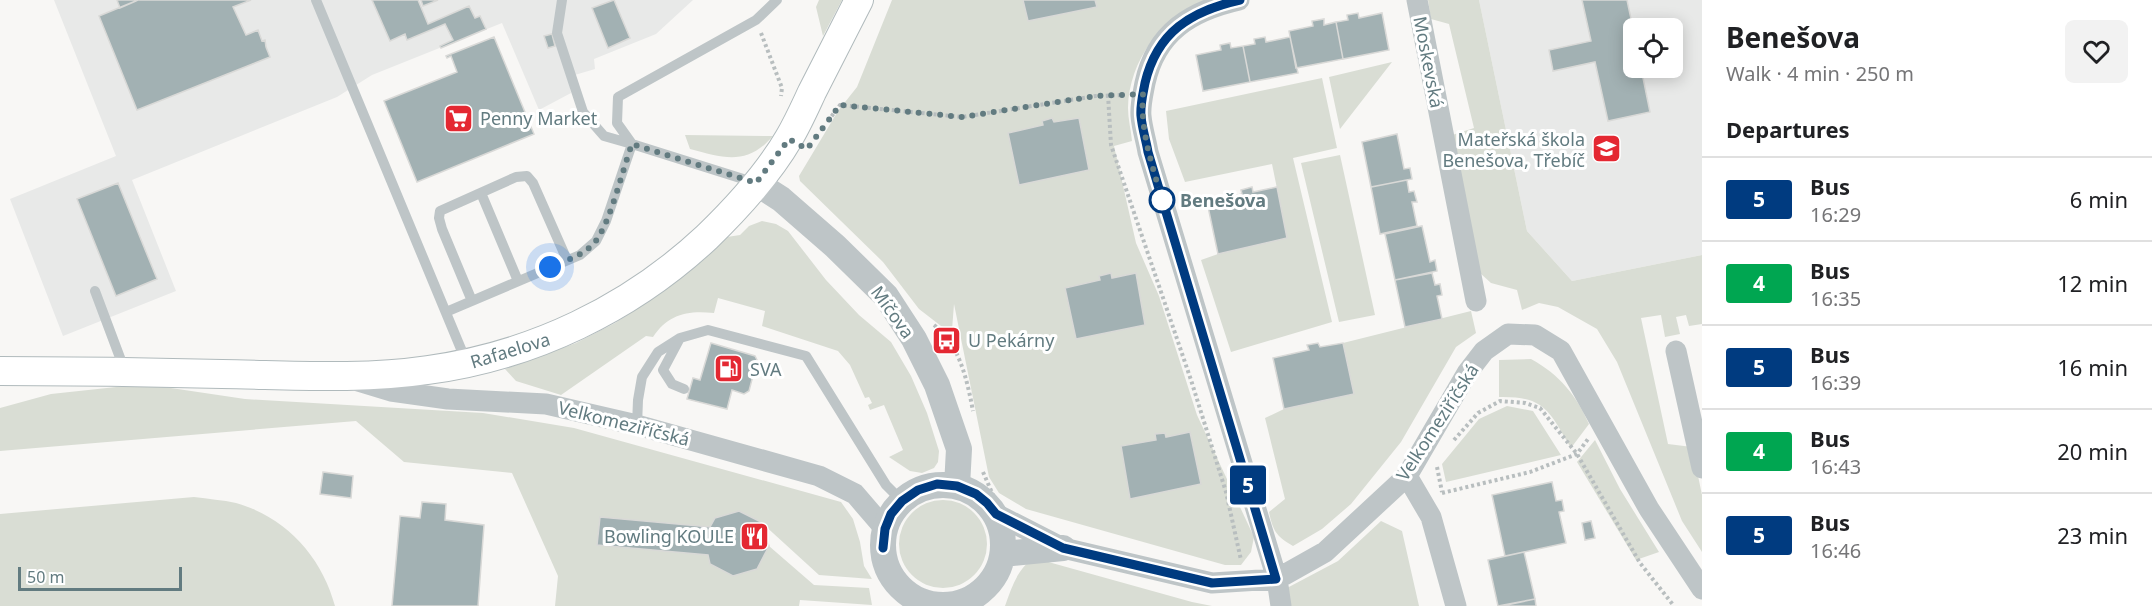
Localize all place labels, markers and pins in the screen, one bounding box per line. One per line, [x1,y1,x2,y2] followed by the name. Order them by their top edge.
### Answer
[443,102,475,134] supermarket icon: Penny Market
[480,106,598,130] place label: Penny Market
[1442,127,1585,172] place label: Mateřská škola Benešova, Třebíč
[1590,133,1622,165] school or university icon: Mateřská škola Benešova, Třebíč
[1149,187,1175,213] marker: Benešova
[1180,188,1266,212] place label: Benešova
[931,324,963,356] bus stop icon: U Pekárny
[968,328,1055,352] place label: U Pekárny
[713,353,745,385] fuel station icon: SVA
[750,357,782,381] place label: SVA
[739,520,771,552] restaurant icon: Bowling KOULE
[604,524,734,548] place label: Bowling KOULE

